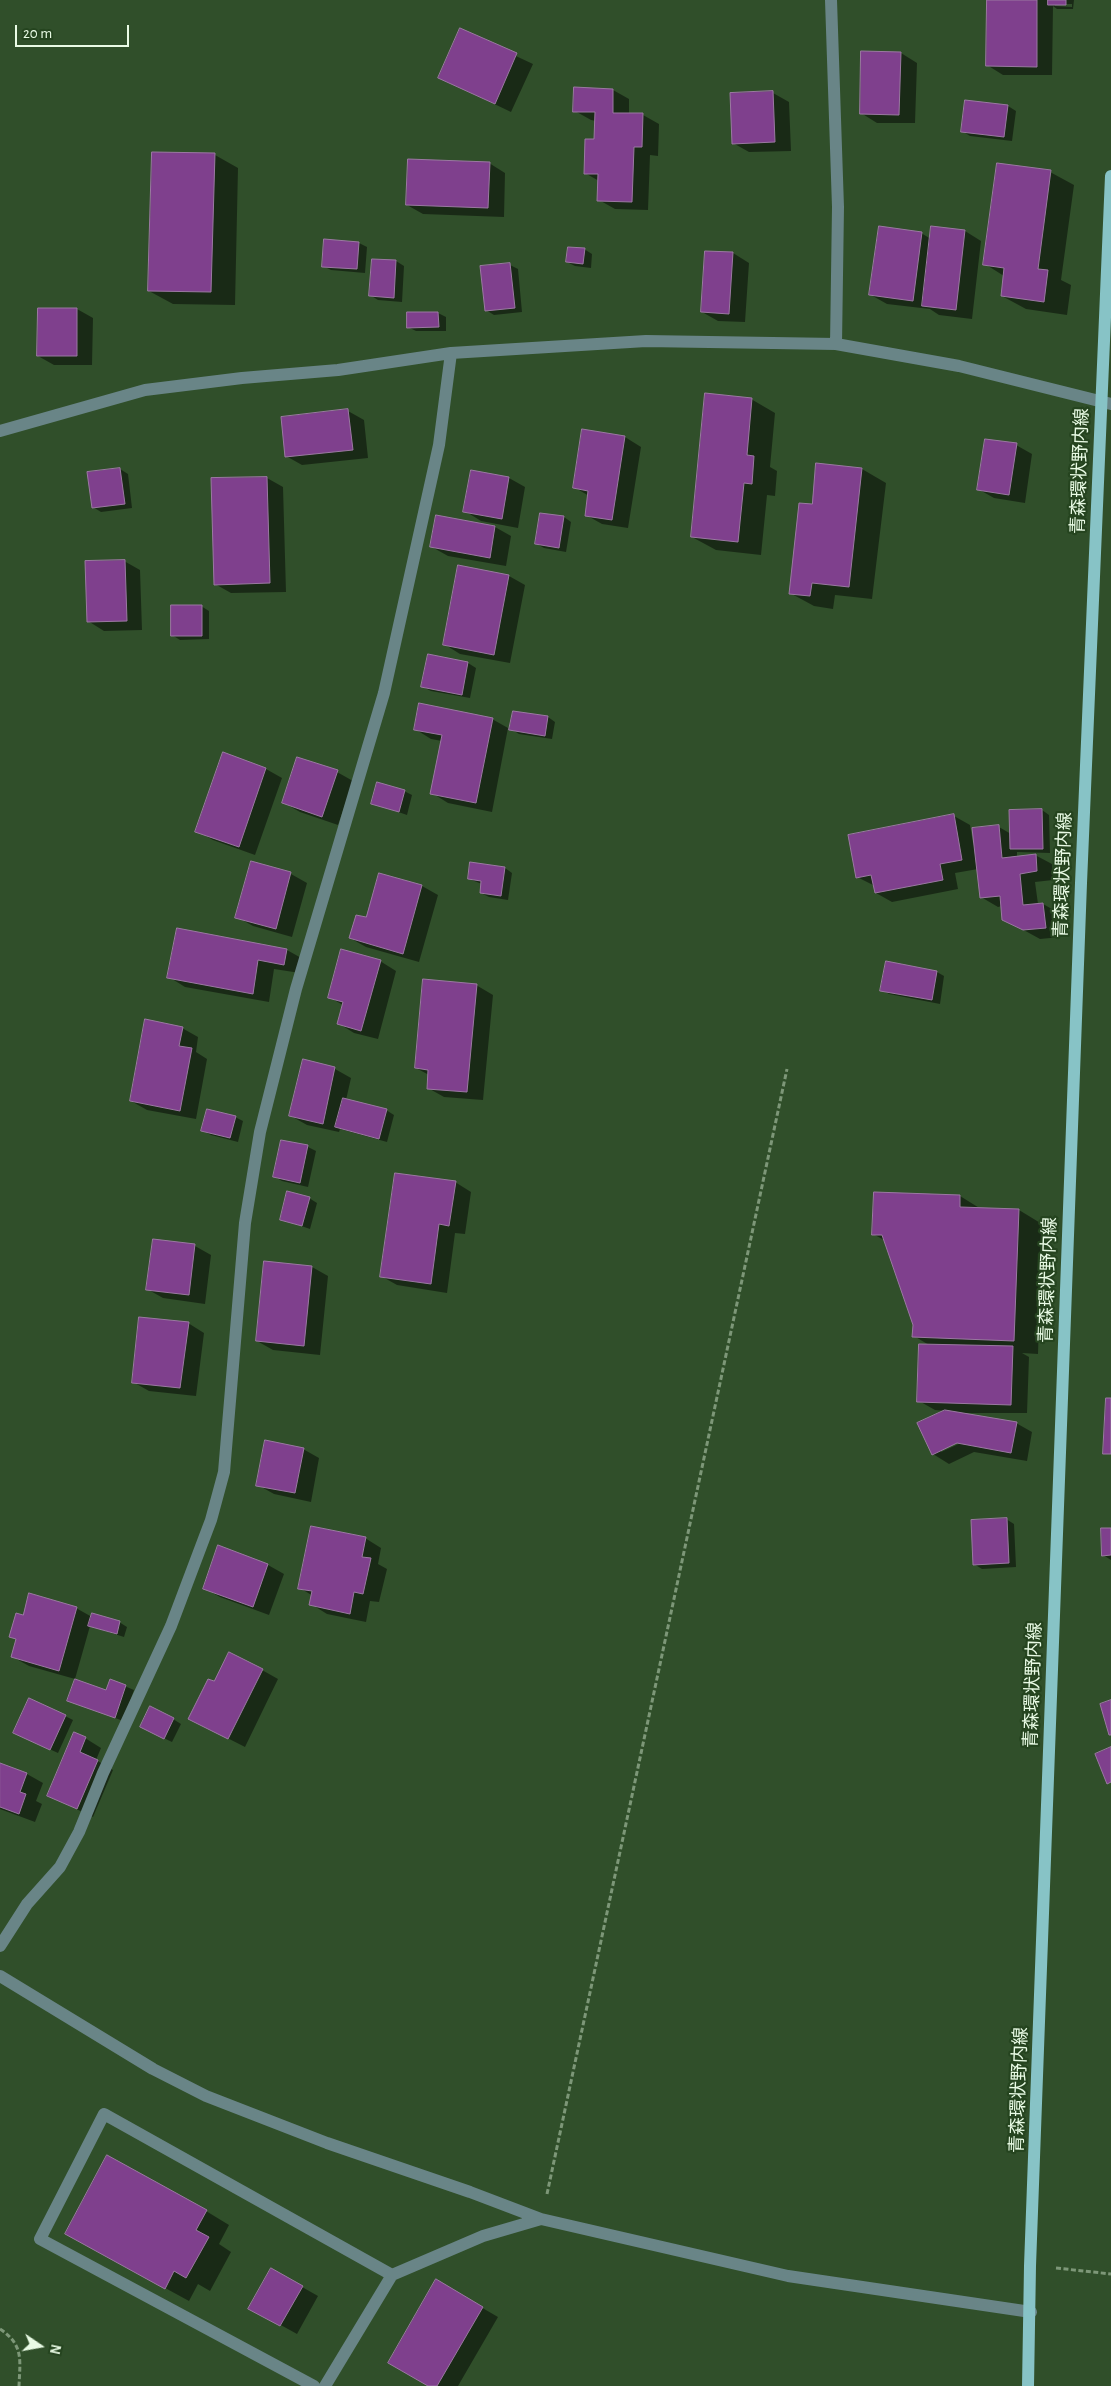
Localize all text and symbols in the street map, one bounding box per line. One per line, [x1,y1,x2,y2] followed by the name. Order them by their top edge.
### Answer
[18,15,131,47] scale bar
[23,26,52,41] text: 20 m
[1067,408,1093,534] street label: 青森環状野内線
[1050,812,1076,938] street label: 青森環状野内線
[1035,1217,1061,1343] street label: 青森環状野内線
[1020,1622,1046,1748] street label: 青森環状野内線
[1006,2027,1032,2153] street label: 青森環状野内線
[15,2321,65,2371] north arrow
[47,2343,63,2355] text: N

